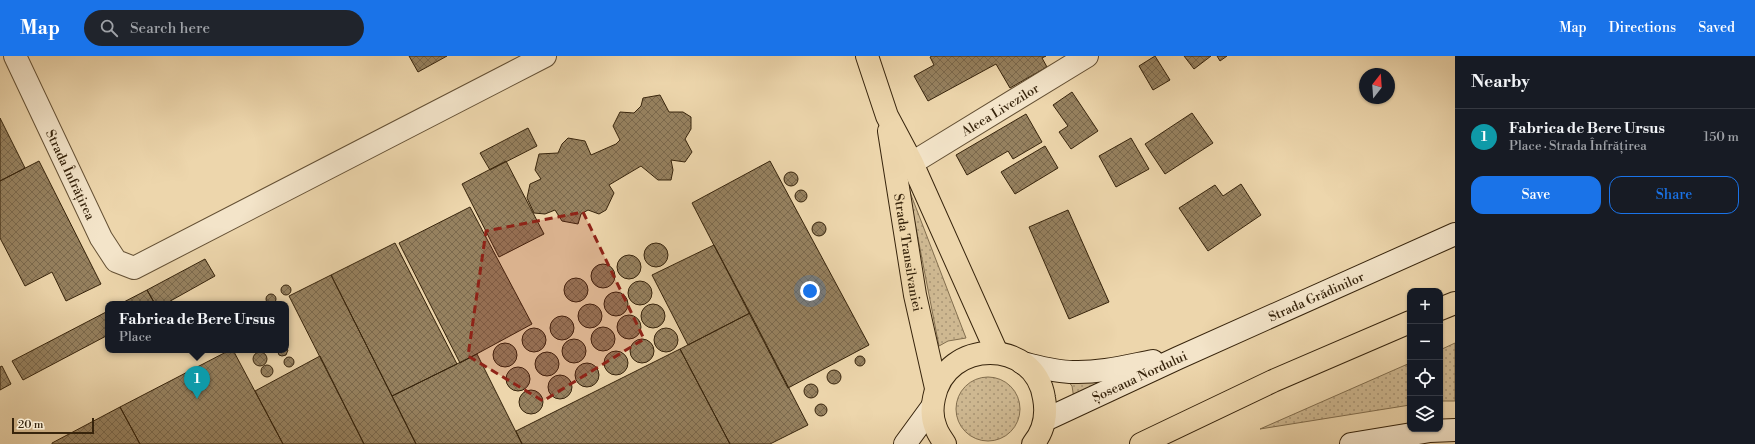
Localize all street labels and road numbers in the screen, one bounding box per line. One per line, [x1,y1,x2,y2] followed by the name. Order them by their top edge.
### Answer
[958,80,1043,141] street label: Aleea Livezilor
[42,127,98,223] street label: Strada Înfrățirea
[890,192,925,313] street label: Strada Transilvaniei
[1266,269,1367,325] street label: Strada Grădinilor
[1090,348,1190,406] street label: Șoseaua Nordului

